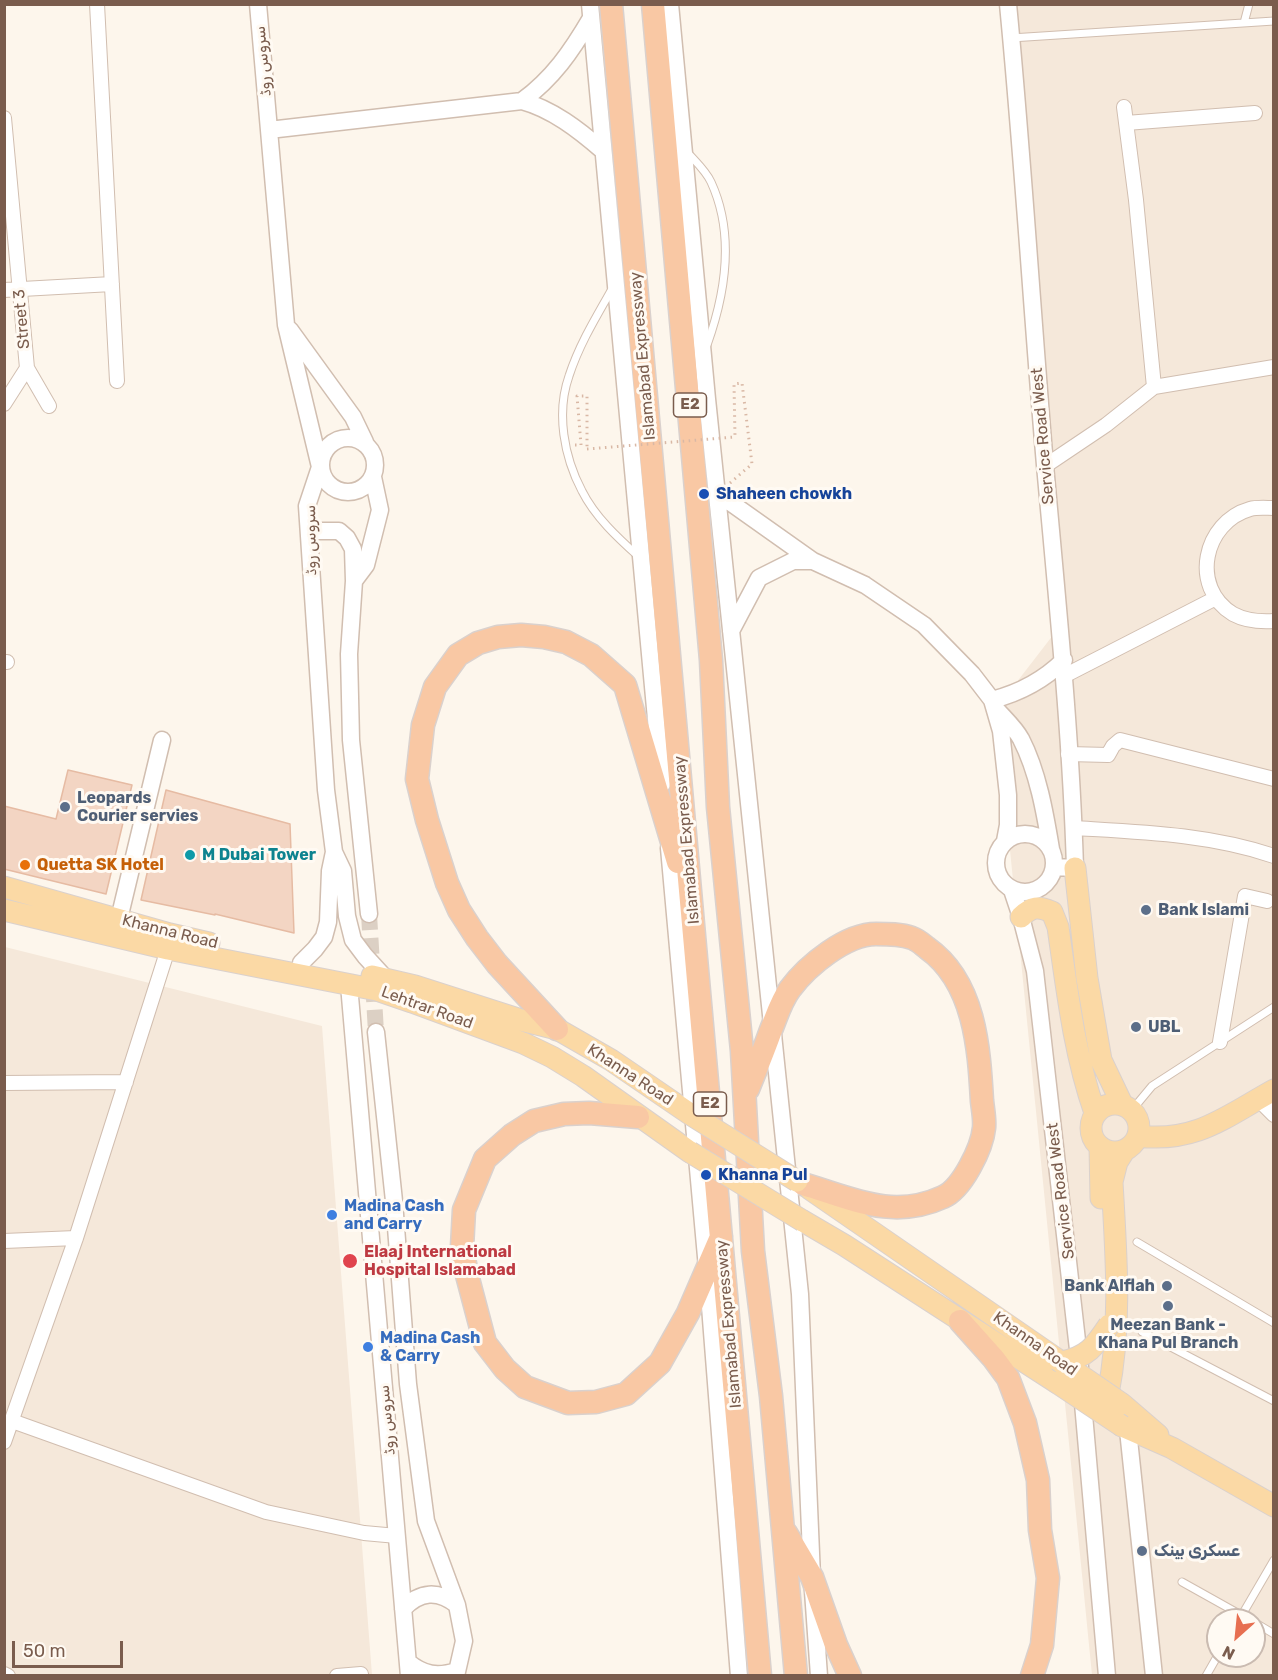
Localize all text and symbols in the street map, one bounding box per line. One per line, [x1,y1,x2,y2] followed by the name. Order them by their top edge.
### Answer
[250,25,276,97] street label: سروس روڈ
[626,271,660,441] street label: Islamabad Expressway
[10,288,34,350] street label: Street 3
[1027,367,1059,505] street label: Service Road West
[674,393,706,417] road number: E2
[716,484,852,504] place label: Shaheen chowkh
[697,487,711,501] marker: Shaheen chowkh
[301,505,321,575] street label: سروس روڈ
[670,755,704,925] street label: Islamabad Expressway
[77,788,198,826] place label: Leopards Courier servies
[58,800,72,814] marker: Leopards Courier servies
[202,845,316,865] place label: M Dubai Tower
[183,848,197,862] marker: M Dubai Tower
[37,855,164,875] place label: Quetta SK Hotel
[18,858,32,872] marker: Quetta SK Hotel
[1158,900,1249,920] place label: Bank Islami
[1139,903,1153,917] marker: Bank Islami
[120,911,220,953] street label: Khanna Road
[378,982,476,1034] street label: Lehtrar Road
[1148,1017,1180,1037] place label: UBL
[1129,1020,1143,1034] marker: UBL
[584,1040,676,1110] street label: Khanna Road
[694,1092,726,1116] road number: E2
[1043,1122,1079,1260] street label: Service Road West
[718,1165,808,1185] place label: Khanna Pul
[699,1168,713,1182] marker: Khanna Pul
[344,1196,444,1234] place label: Madina Cash and Carry
[325,1208,339,1222] marker: Madina Cash and Carry
[712,1239,746,1409] street label: Islamabad Expressway
[364,1242,516,1280] place label: Elaaj International Hospital Islamabad
[341,1252,359,1270] marker: Elaaj International Hospital Islamabad
[1064,1276,1155,1296] place label: Bank Alflah
[1160,1279,1174,1293] marker: Bank Alflah
[1161,1299,1175,1313] marker: Meezan Bank - Khana Pul Branch
[989,1308,1081,1380] street label: Khanna Road
[1098,1315,1238,1353] place label: Meezan Bank - Khana Pul Branch
[380,1328,480,1366] place label: Madina Cash & Carry
[361,1340,375,1354] marker: Madina Cash & Carry
[374,1384,400,1456] street label: سروس روڈ
[1154,1541,1240,1561] place label: عسکری بینک
[1135,1544,1149,1558] marker: عسکری بینک
[1206,1608,1266,1668] north arrow
[15,1629,126,1667] scale bar
[23,1640,66,1662] text: 50 m
[1219,1642,1238,1664] text: N

